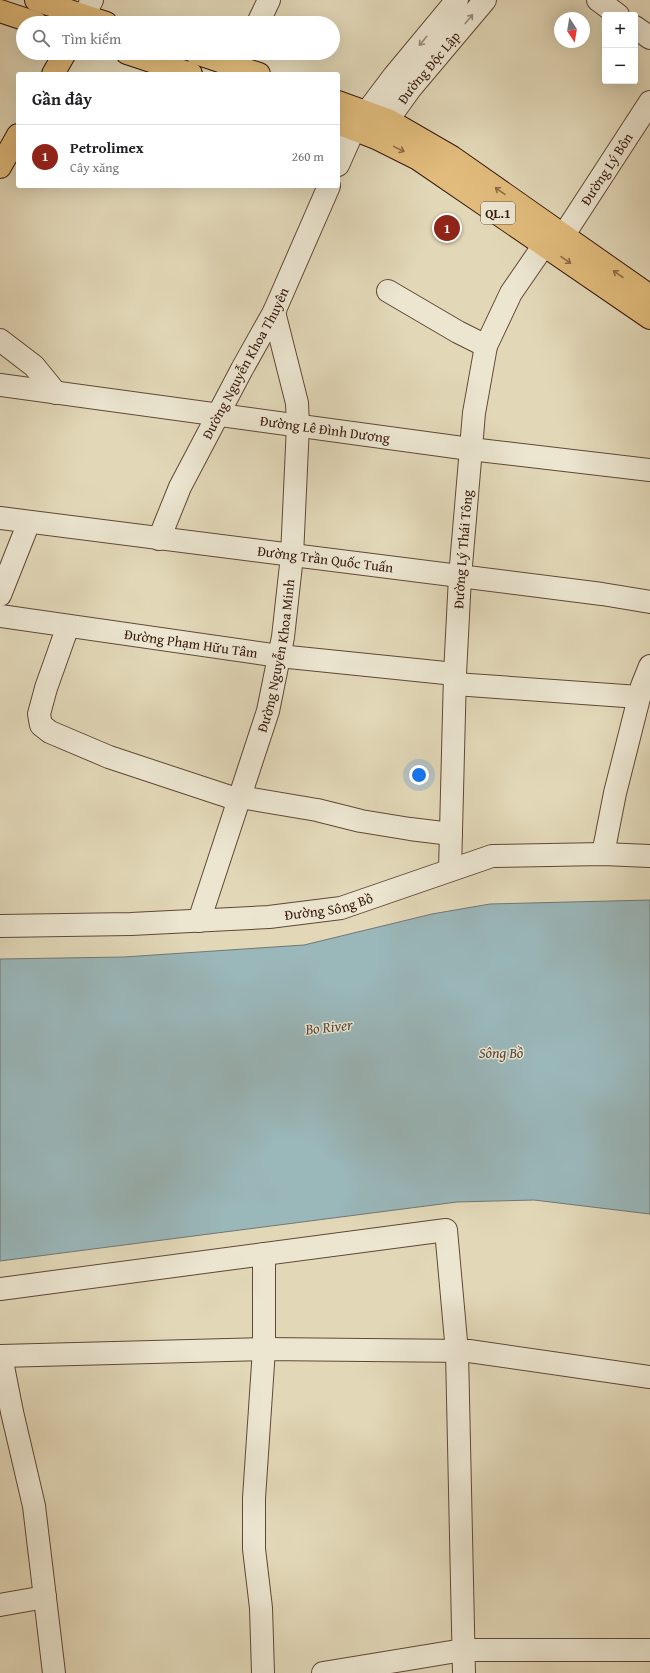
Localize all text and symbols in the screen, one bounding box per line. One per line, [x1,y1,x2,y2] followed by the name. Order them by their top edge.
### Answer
[554,12,590,48] north arrow
[602,12,638,84] map controls
[602,12,638,48] button: +
[464,14,473,24] one-way arrow
[16,16,340,60] search box
[392,26,465,108] street label: Đường Độc Lập
[30,27,52,49] icon: search
[62,28,121,49] text: Tìm kiếm
[419,35,428,46] one-way arrow
[602,48,638,84] button: −
[32,86,92,111] text: Gần đây
[576,129,638,209] street label: Đường Lý Bôn
[70,137,144,158] text: Petrolimex
[393,146,405,154] one-way arrow
[42,147,48,166] text: 1
[292,147,324,166] text: 260 m
[70,158,119,177] text: Cây xăng
[494,187,505,195] one-way arrow
[481,202,515,224] road number: QL.1
[434,213,460,243] pin: 1
[560,256,571,264] one-way arrow
[613,270,624,278] one-way arrow
[197,284,294,443] street label: Đường Nguyễn Khoa Thuyên
[259,411,391,448] street label: Đường Lê Đình Dương
[448,489,477,609] street label: Đường Lý Thái Tông
[256,541,395,578] street label: Đường Trần Quốc Tuấn
[252,578,299,735] street label: Đường Nguyễn Khoa Minh
[123,624,260,663] street label: Đường Phạm Hữu Tâm
[409,765,429,785] your location
[283,888,376,925] street label: Đường Sông Bồ
[303,1014,354,1040] water label: Bo River
[479,1042,524,1063] water label: Sông Bồ

